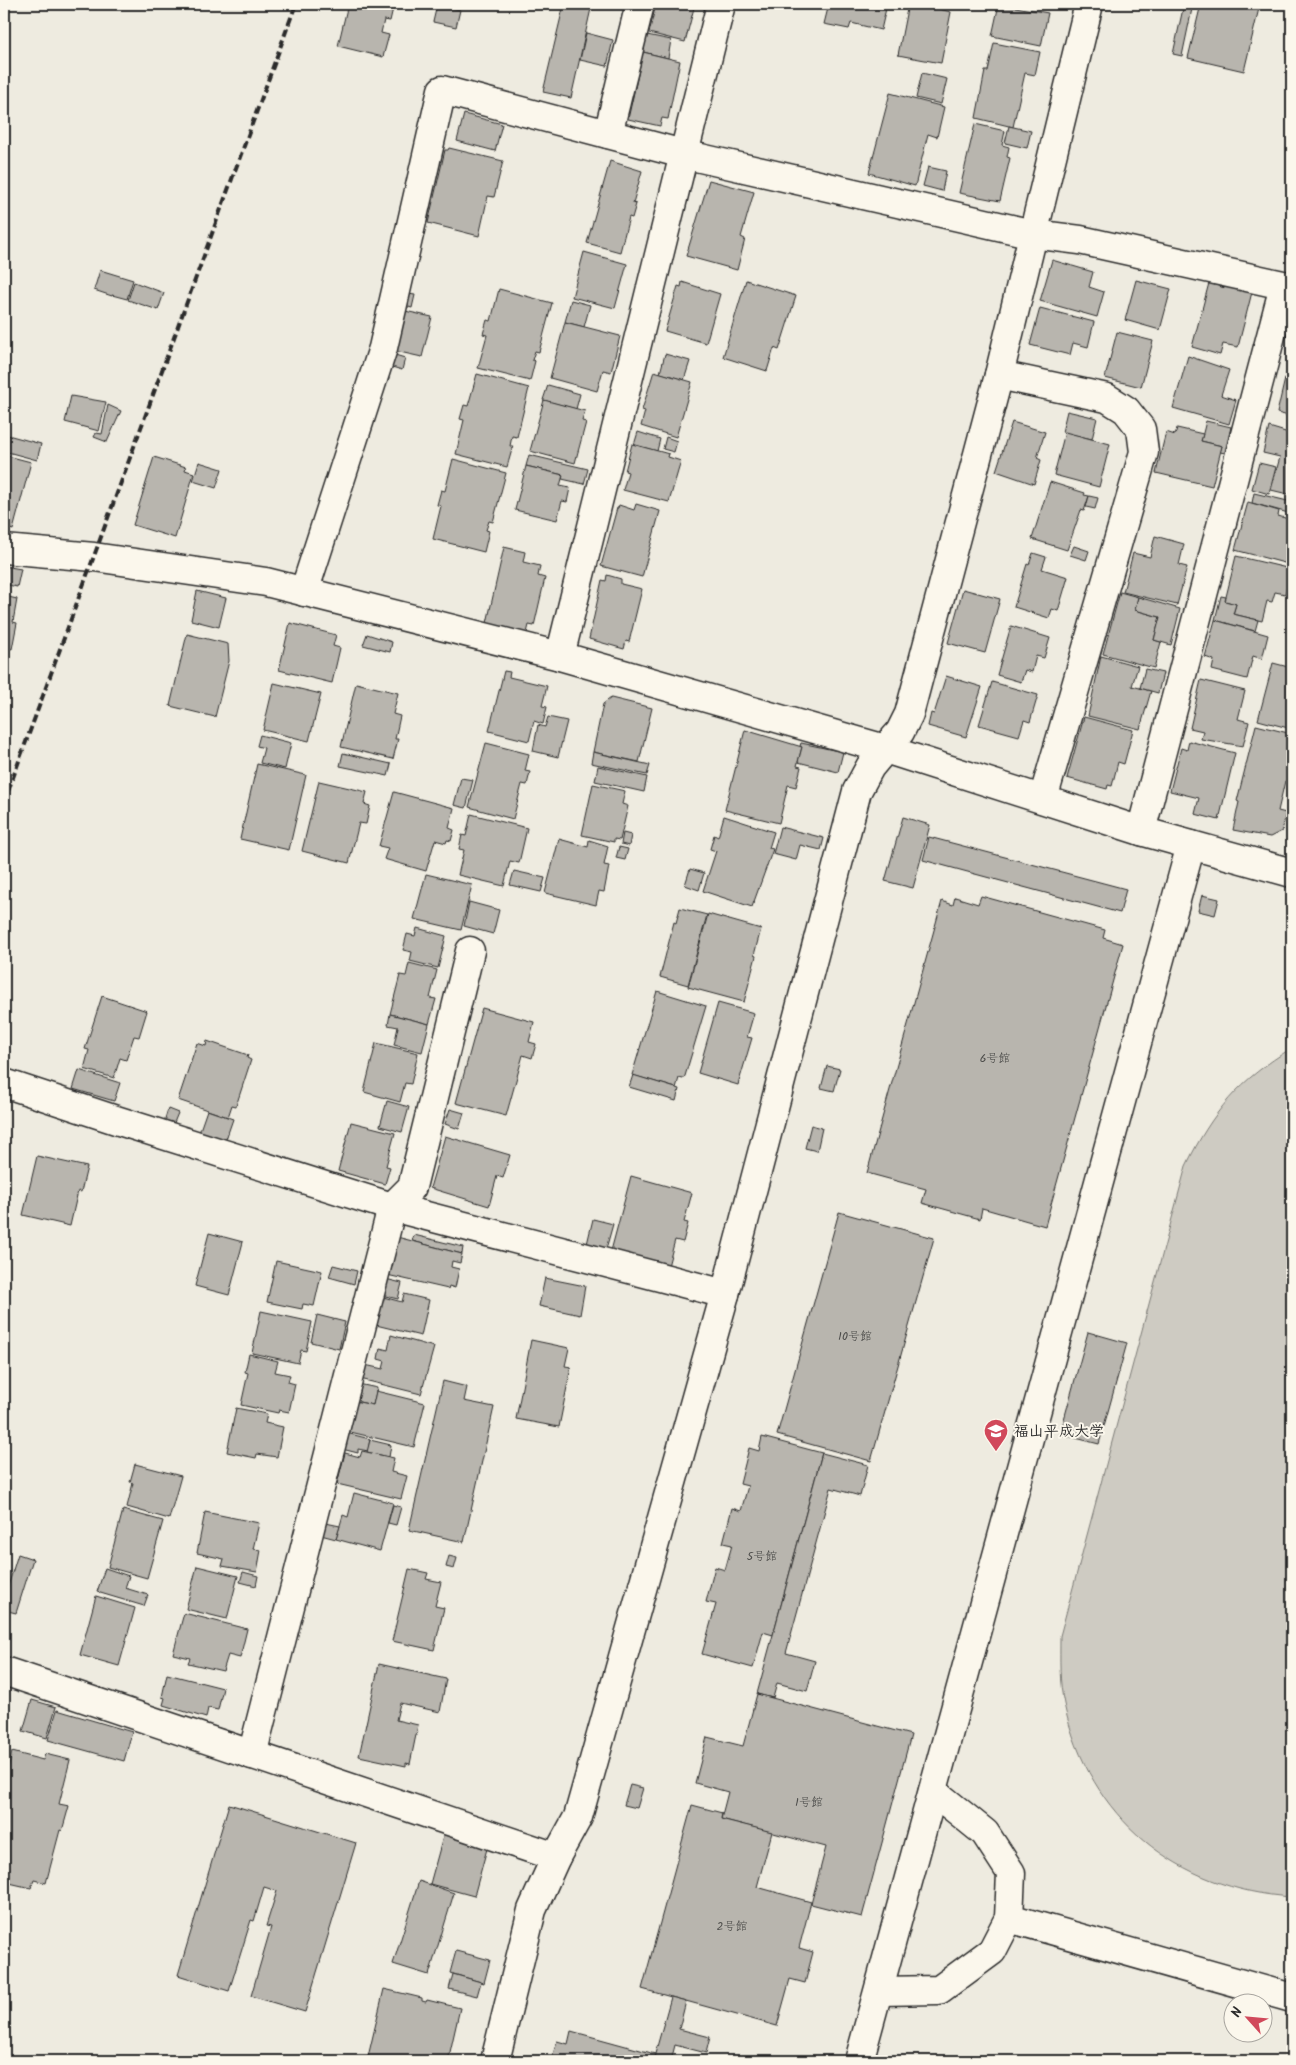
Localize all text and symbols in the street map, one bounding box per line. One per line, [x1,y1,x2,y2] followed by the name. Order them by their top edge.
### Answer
[980,1049,1010,1068] house number: 6号館
[838,1327,872,1346] house number: 10号館
[983,1418,1009,1452] school or university icon: 福山平成大学
[1014,1420,1104,1444] place label: 福山平成大学
[747,1547,777,1566] house number: 5号館
[795,1793,823,1812] house number: 1号館
[717,1917,747,1936] house number: 2号館
[1224,1992,1274,2042] north arrow
[1225,2003,1249,2021] text: N

